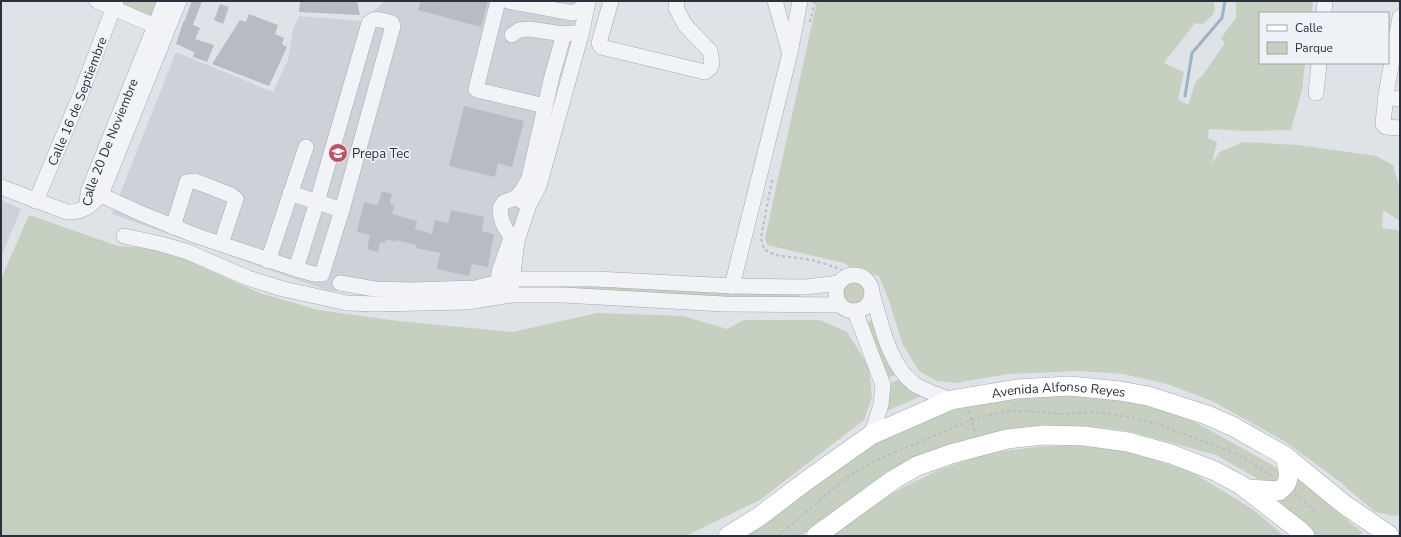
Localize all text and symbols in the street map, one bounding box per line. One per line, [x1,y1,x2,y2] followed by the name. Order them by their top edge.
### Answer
[1259,12,1389,64] legend
[1295,20,1323,36] text: Calle
[44,34,112,169] street label: Calle 16 de Septiembre
[1295,40,1333,56] text: Parque
[79,76,143,207] street label: Calle 20 De Noviembre
[327,142,349,164] school or university icon: Prepa Tec
[352,145,409,163] place label: Prepa Tec
[990,378,1127,403] street label: Avenida Alfonso Reyes

